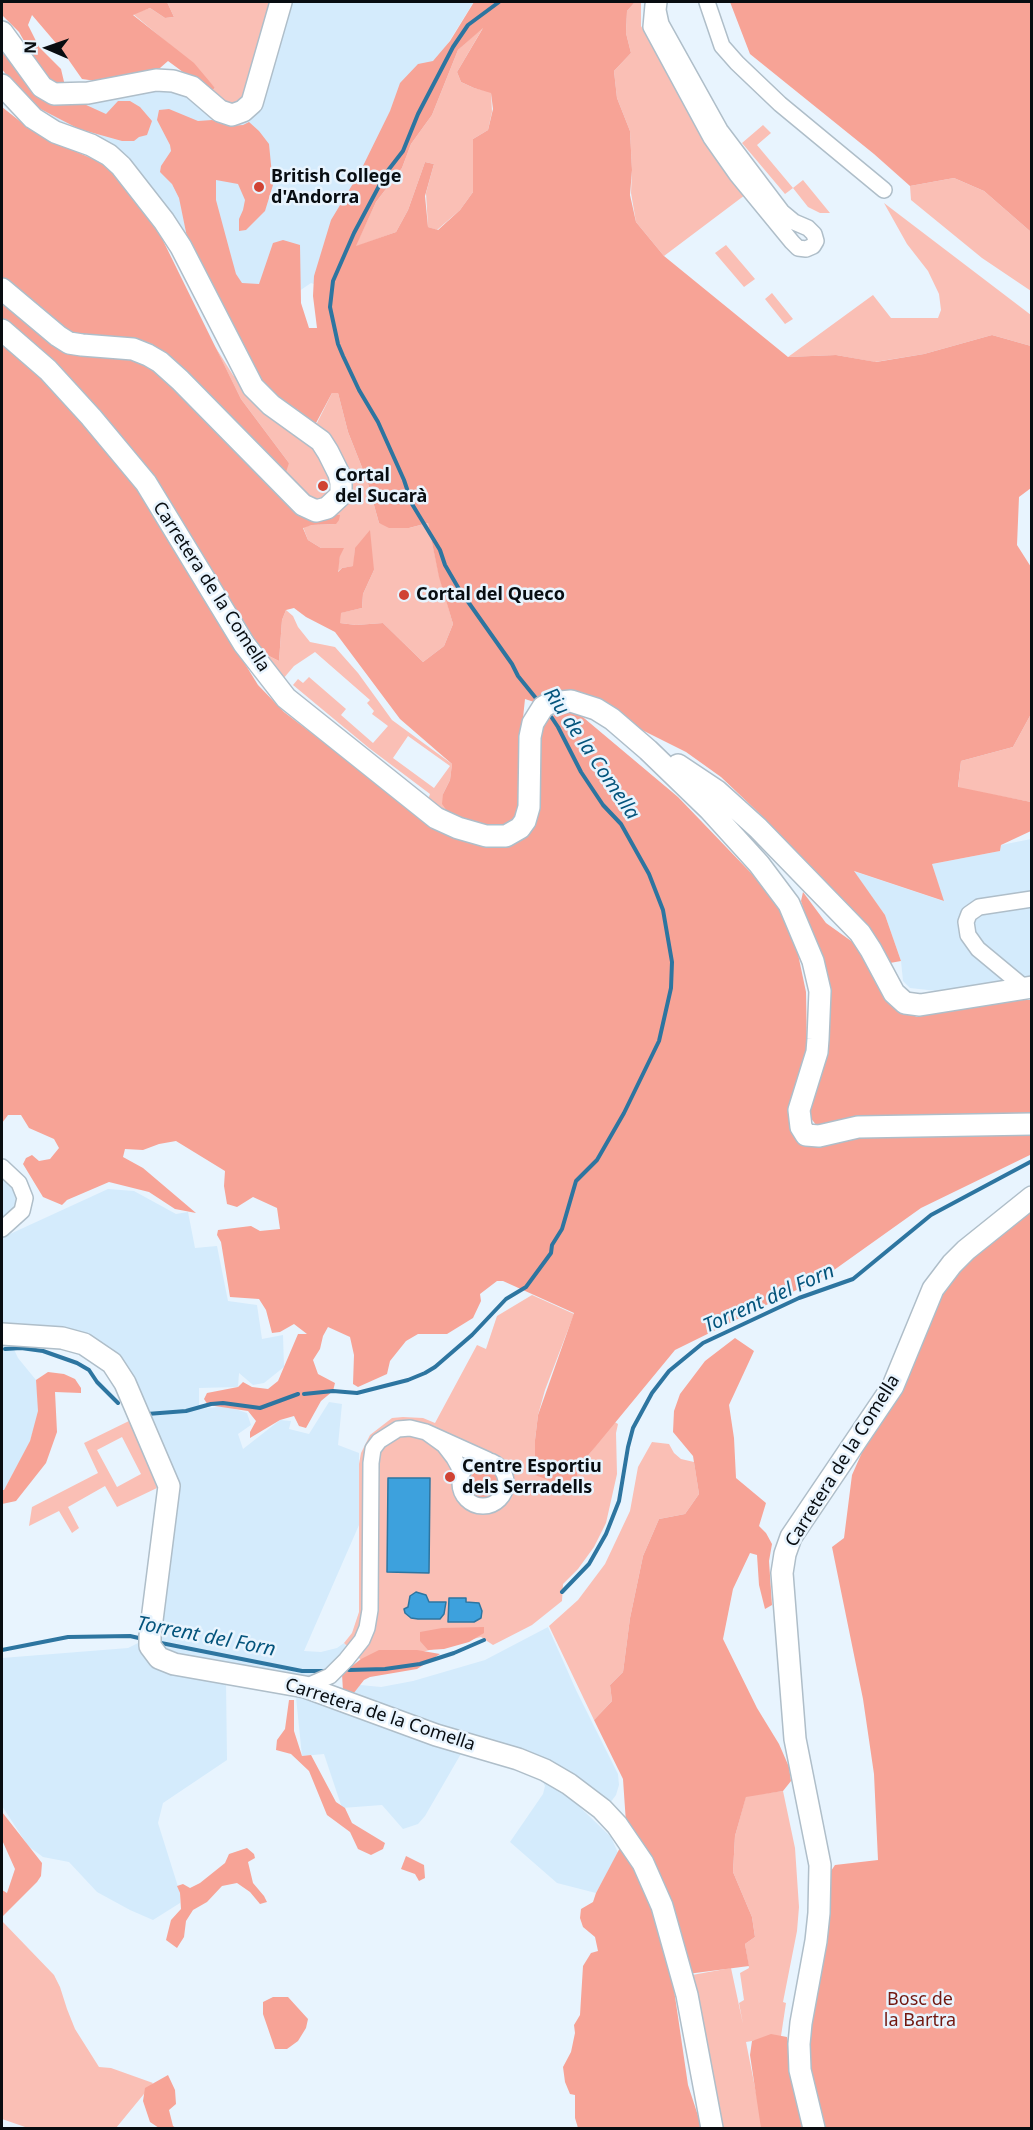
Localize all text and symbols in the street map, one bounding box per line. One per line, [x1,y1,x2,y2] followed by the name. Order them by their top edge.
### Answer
[18,18,78,78] north arrow
[19,40,41,54] text: N
[271,166,401,208] place label: British College d'Andorra
[252,180,266,194] marker: British College d'Andorra
[335,465,427,508] place label: Cortal del Sucarà
[316,479,330,493] marker: Cortal del Sucarà
[148,498,274,676] street label: Carretera de la Comella
[416,584,565,606] place label: Cortal del Queco
[397,588,411,602] marker: Cortal del Queco
[538,683,644,825] water label: Riu de la Comella
[700,1259,838,1339] water label: Torrent del Forn
[781,1371,905,1551] street label: Carretera de la Comella
[462,1456,602,1498] place label: Centre Esportiu dels Serradells
[443,1470,457,1484] marker: Centre Esportiu dels Serradells
[134,1612,278,1662] water label: Torrent del Forn
[282,1674,478,1756] street label: Carretera de la Comella
[884,1989,956,2032] park label: Bosc de la Bartra

